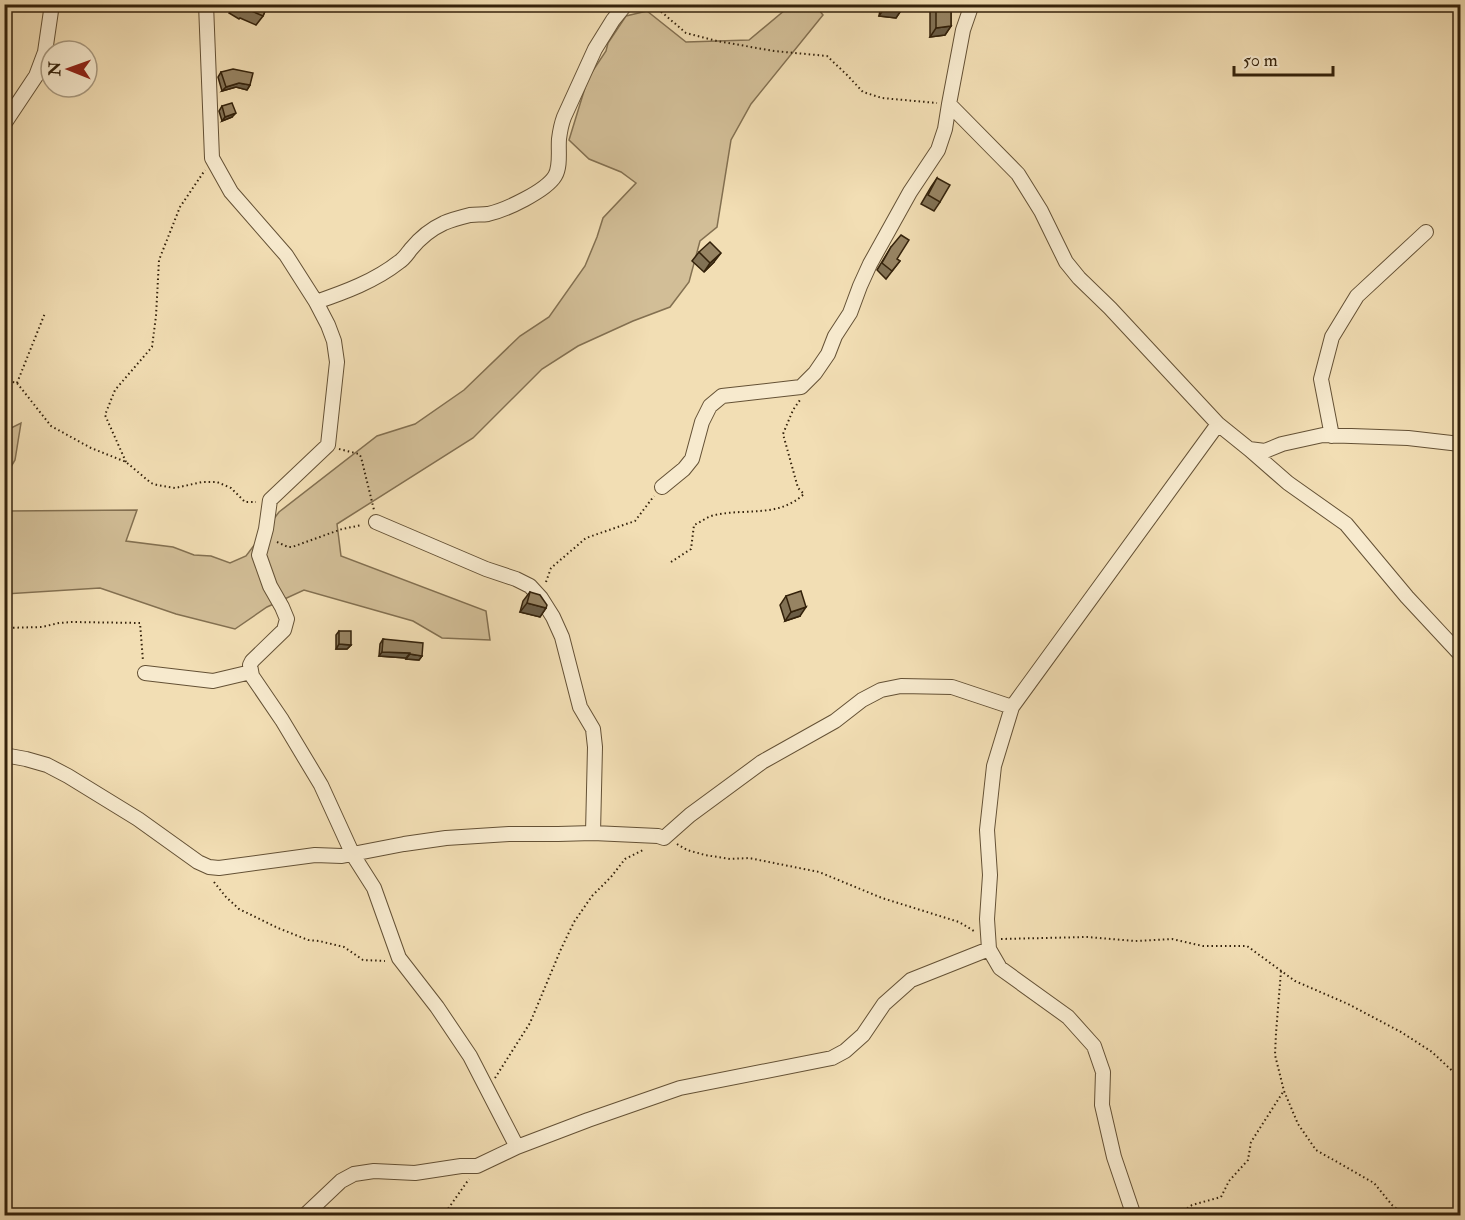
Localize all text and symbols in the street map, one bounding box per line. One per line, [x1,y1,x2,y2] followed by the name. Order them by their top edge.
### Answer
[39,39,99,99] north arrow
[1234,39,1333,77] scale bar
[1243,49,1278,72] text: 50 m
[45,61,65,77] text: N

